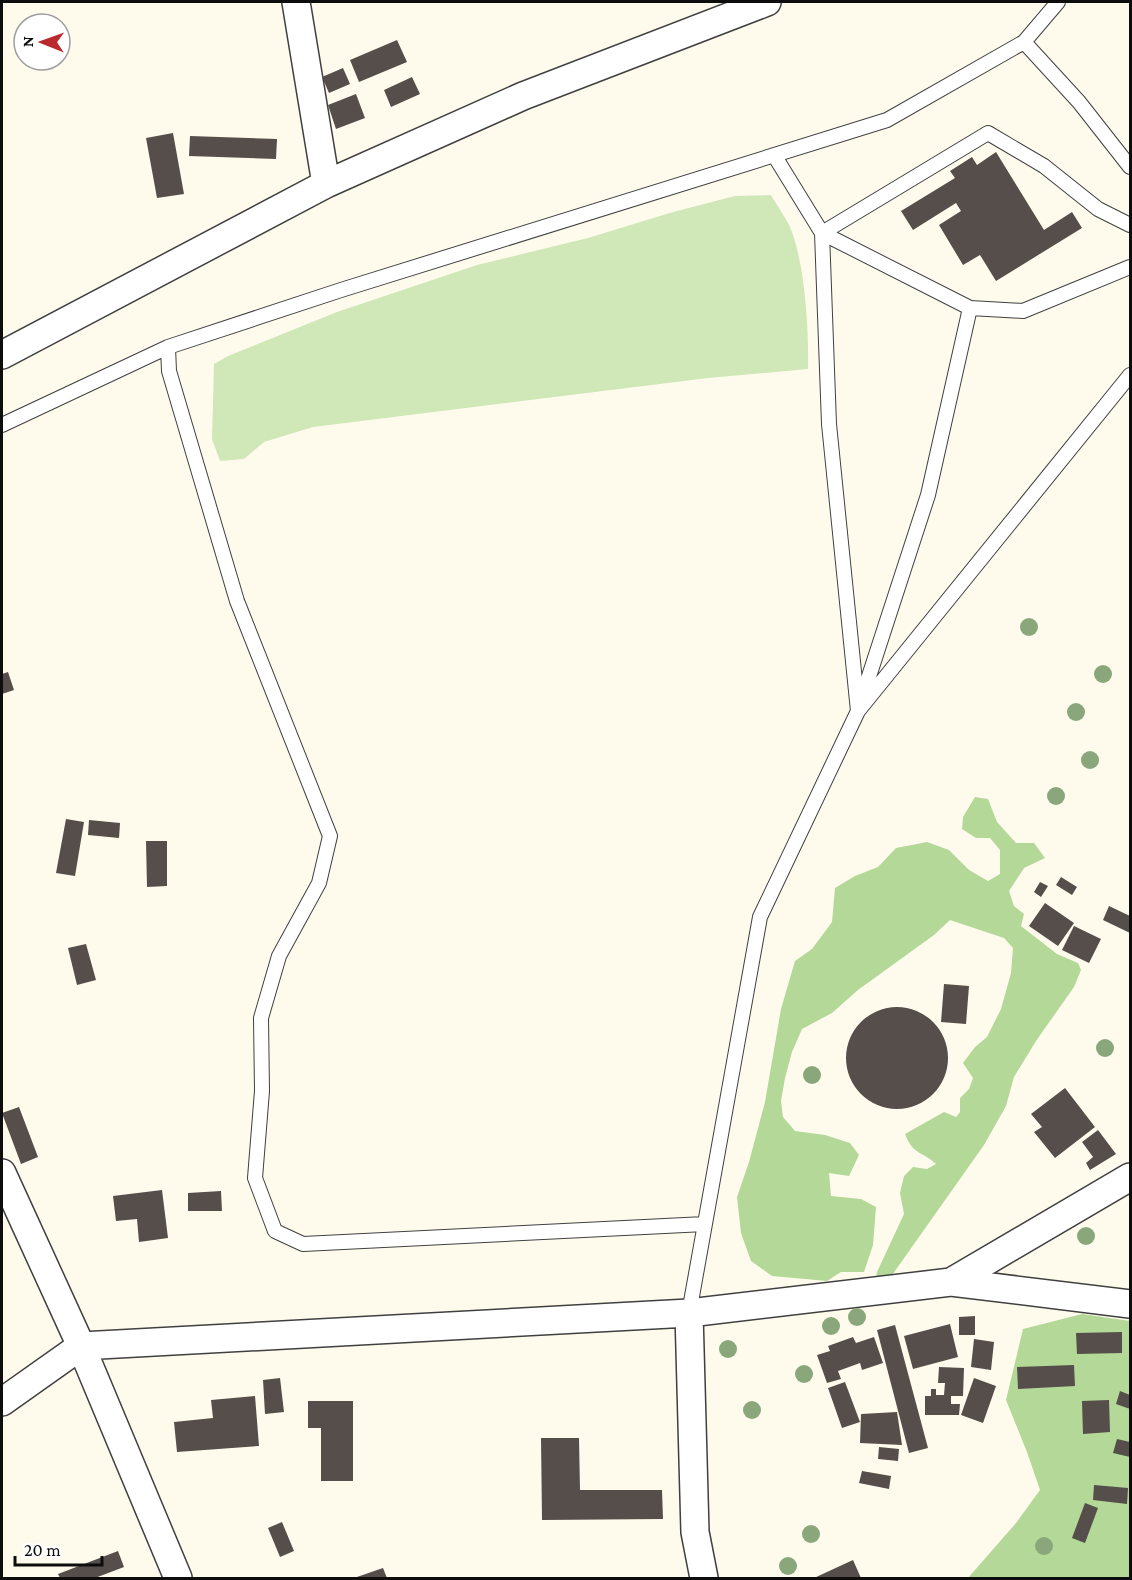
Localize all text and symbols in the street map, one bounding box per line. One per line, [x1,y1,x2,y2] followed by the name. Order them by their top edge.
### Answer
[12,12,72,72] north arrow
[19,36,36,47] text: N
[15,1529,102,1567] scale bar
[24,1540,61,1560] text: 20 m

